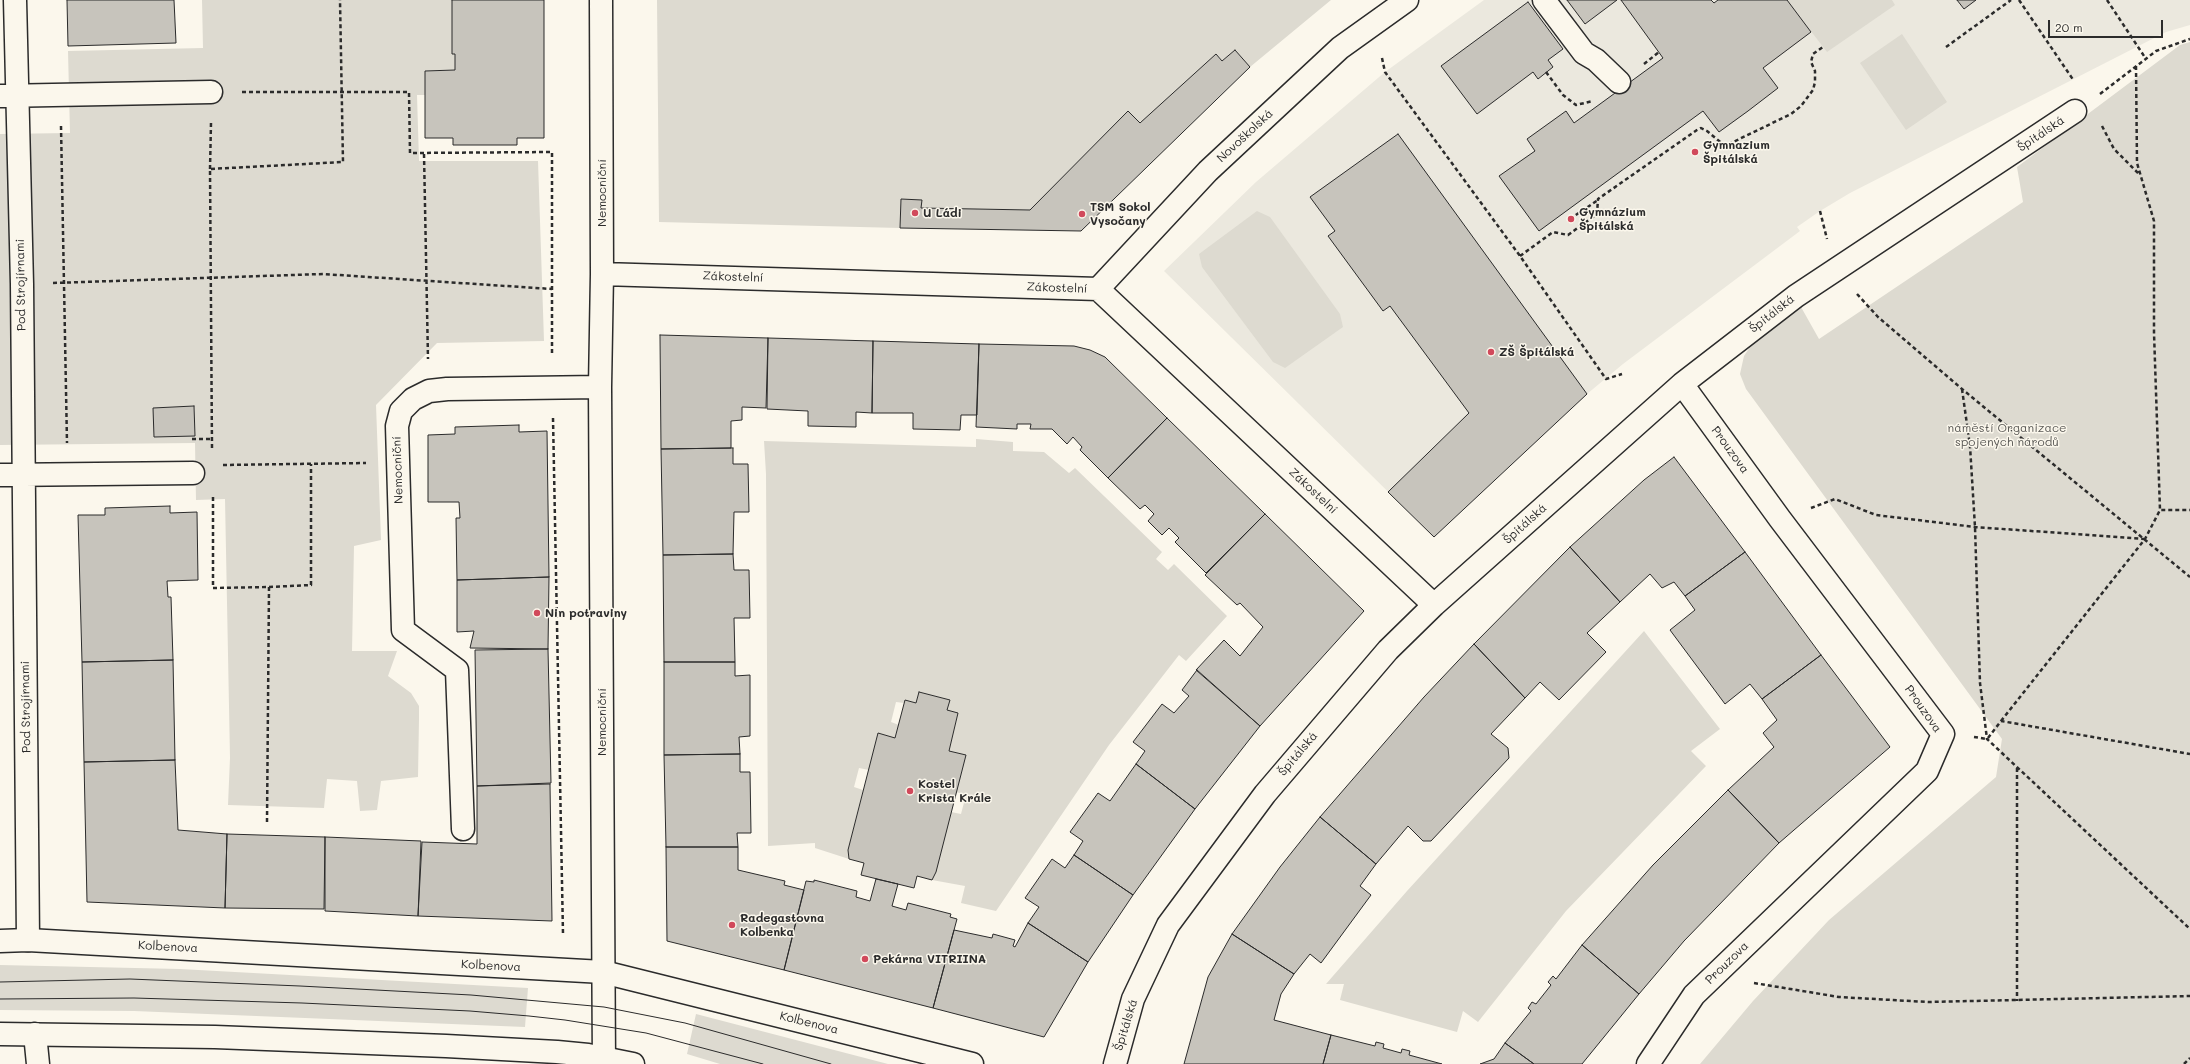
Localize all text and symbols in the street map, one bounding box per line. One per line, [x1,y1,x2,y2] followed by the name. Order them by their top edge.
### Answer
[2050,12,2165,38] scale bar
[2055,19,2083,35] text: 20 m
[1214,106,1276,166] street label: Novoškolská
[2015,113,2067,155] street label: Špitálská
[1703,138,1770,166] place label: Gymnazium Špitálská
[1690,147,1700,157] marker: Gymnazium Špitálská
[595,159,609,227] street label: Nemocniční
[1090,200,1150,228] place label: TSM Sokol Vysočany
[1579,205,1646,233] place label: Gymnázium Špitálská
[923,206,962,220] place label: U Ládi
[910,208,920,218] marker: U Ládi
[1077,209,1087,219] marker: TSM Sokol Vysočany
[1566,214,1576,224] marker: Gymnázium Špitálská
[13,239,29,331] street label: Pod Strojírnami
[702,269,764,285] street label: Zákostelní
[1026,280,1088,296] street label: Zákostelní
[1747,292,1797,336] street label: Špitálská
[1499,345,1574,359] place label: ZŠ Špitálská
[1486,347,1496,357] marker: ZŠ Špitálská
[1948,421,2066,449] park label: náměstí Organizace spojených národů
[1708,424,1752,476] street label: Prouzova
[390,436,406,504] street label: Nemocniční
[1286,465,1340,517] street label: Zákostelní
[1500,501,1550,547] street label: Špitálská
[545,606,627,620] place label: Nin potraviny
[532,608,542,618] marker: Nin potraviny
[18,661,34,753] street label: Pod Strojírnami
[1901,682,1945,736] street label: Prouzova
[595,688,609,756] street label: Nemocniční
[1275,729,1321,779] street label: Špitálská
[918,777,991,805] place label: Kostel Krista Krále
[905,786,915,796] marker: Kostel Krista Krále
[740,911,824,939] place label: Radegastovna Kolbenka
[727,920,737,930] marker: Radegastovna Kolbenka
[138,938,198,956] street label: Kolbenova
[1702,939,1752,987] street label: Prouzova
[873,952,986,966] place label: Pekárna VITRIINA
[860,954,870,964] marker: Pekárna VITRIINA
[461,957,521,975] street label: Kolbenova
[1111,997,1141,1053] street label: Špitálská
[778,1009,840,1037] street label: Kolbenova

